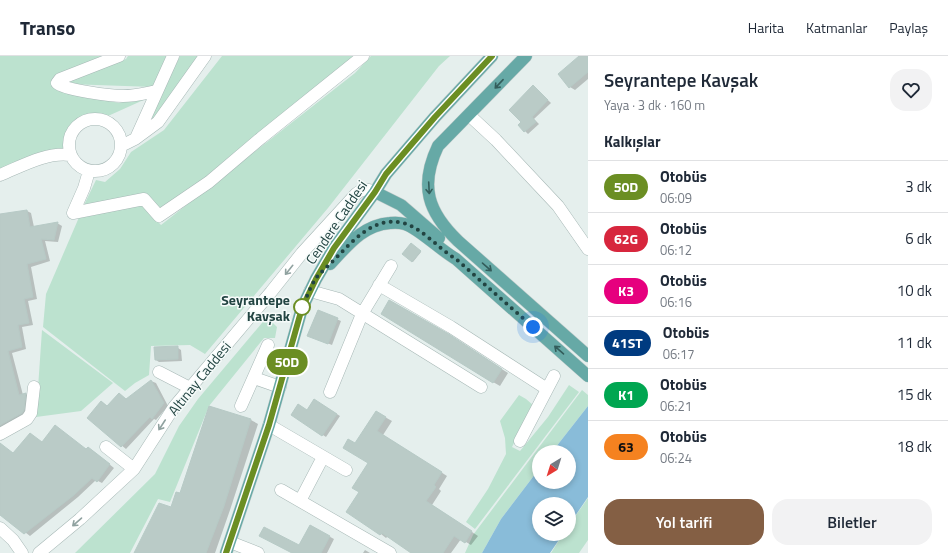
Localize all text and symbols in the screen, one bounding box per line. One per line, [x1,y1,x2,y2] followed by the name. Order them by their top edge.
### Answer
[20,13,75,42] text: Transo
[748,17,784,38] text: Harita
[806,17,867,38] text: Katmanlar
[889,17,928,38] text: Paylaş
[604,65,758,94] text: Seyrantepe Kavşak
[890,69,932,111] button: heart
[494,79,503,89] one-way arrow
[604,95,705,115] text: Yaya · 3 dk · 160 m
[604,130,661,153] text: Kalkışlar
[660,165,707,188] text: Otobüs
[905,175,932,198] text: 3 dk
[300,176,372,268] street label: Cendere Caddesi
[614,176,638,197] text: 50D
[425,181,433,194] one-way arrow
[660,188,692,208] text: 06:09
[660,217,707,240] text: Otobüs
[905,227,932,250] text: 6 dk
[614,228,638,249] text: 62G
[660,240,692,260] text: 06:12
[482,262,492,272] one-way arrow
[284,264,293,275] one-way arrow
[660,269,707,292] text: Otobüs
[897,279,932,302] text: 10 dk
[618,280,634,301] text: K3
[221,289,291,326] place label: Seyrantepe Kavşak
[660,292,692,312] text: 06:16
[293,298,311,316] marker: Seyrantepe Kavşak
[523,317,543,337] your location
[663,321,709,344] text: Otobüs
[897,331,932,354] text: 11 dk
[612,332,643,353] text: 41ST
[163,336,235,420] street label: Altınay Caddesi
[663,344,695,364] text: 06:17
[554,345,564,355] one-way arrow
[264,349,310,375] line badge: 50D
[275,351,299,372] text: 50D
[660,373,707,396] text: Otobüs
[897,383,932,406] text: 15 dk
[618,384,634,405] text: K1
[660,396,692,416] text: 06:21
[158,419,166,430] one-way arrow
[660,425,707,448] text: Otobüs
[897,435,932,458] text: 18 dk
[618,436,634,457] text: 63
[532,445,576,489] north arrow
[532,445,576,541] map controls
[660,448,692,468] text: 06:24
[532,497,576,541] button: layers
[604,499,764,545] button: Yol tarifi
[772,499,932,545] button: Biletler
[72,517,83,526] one-way arrow

